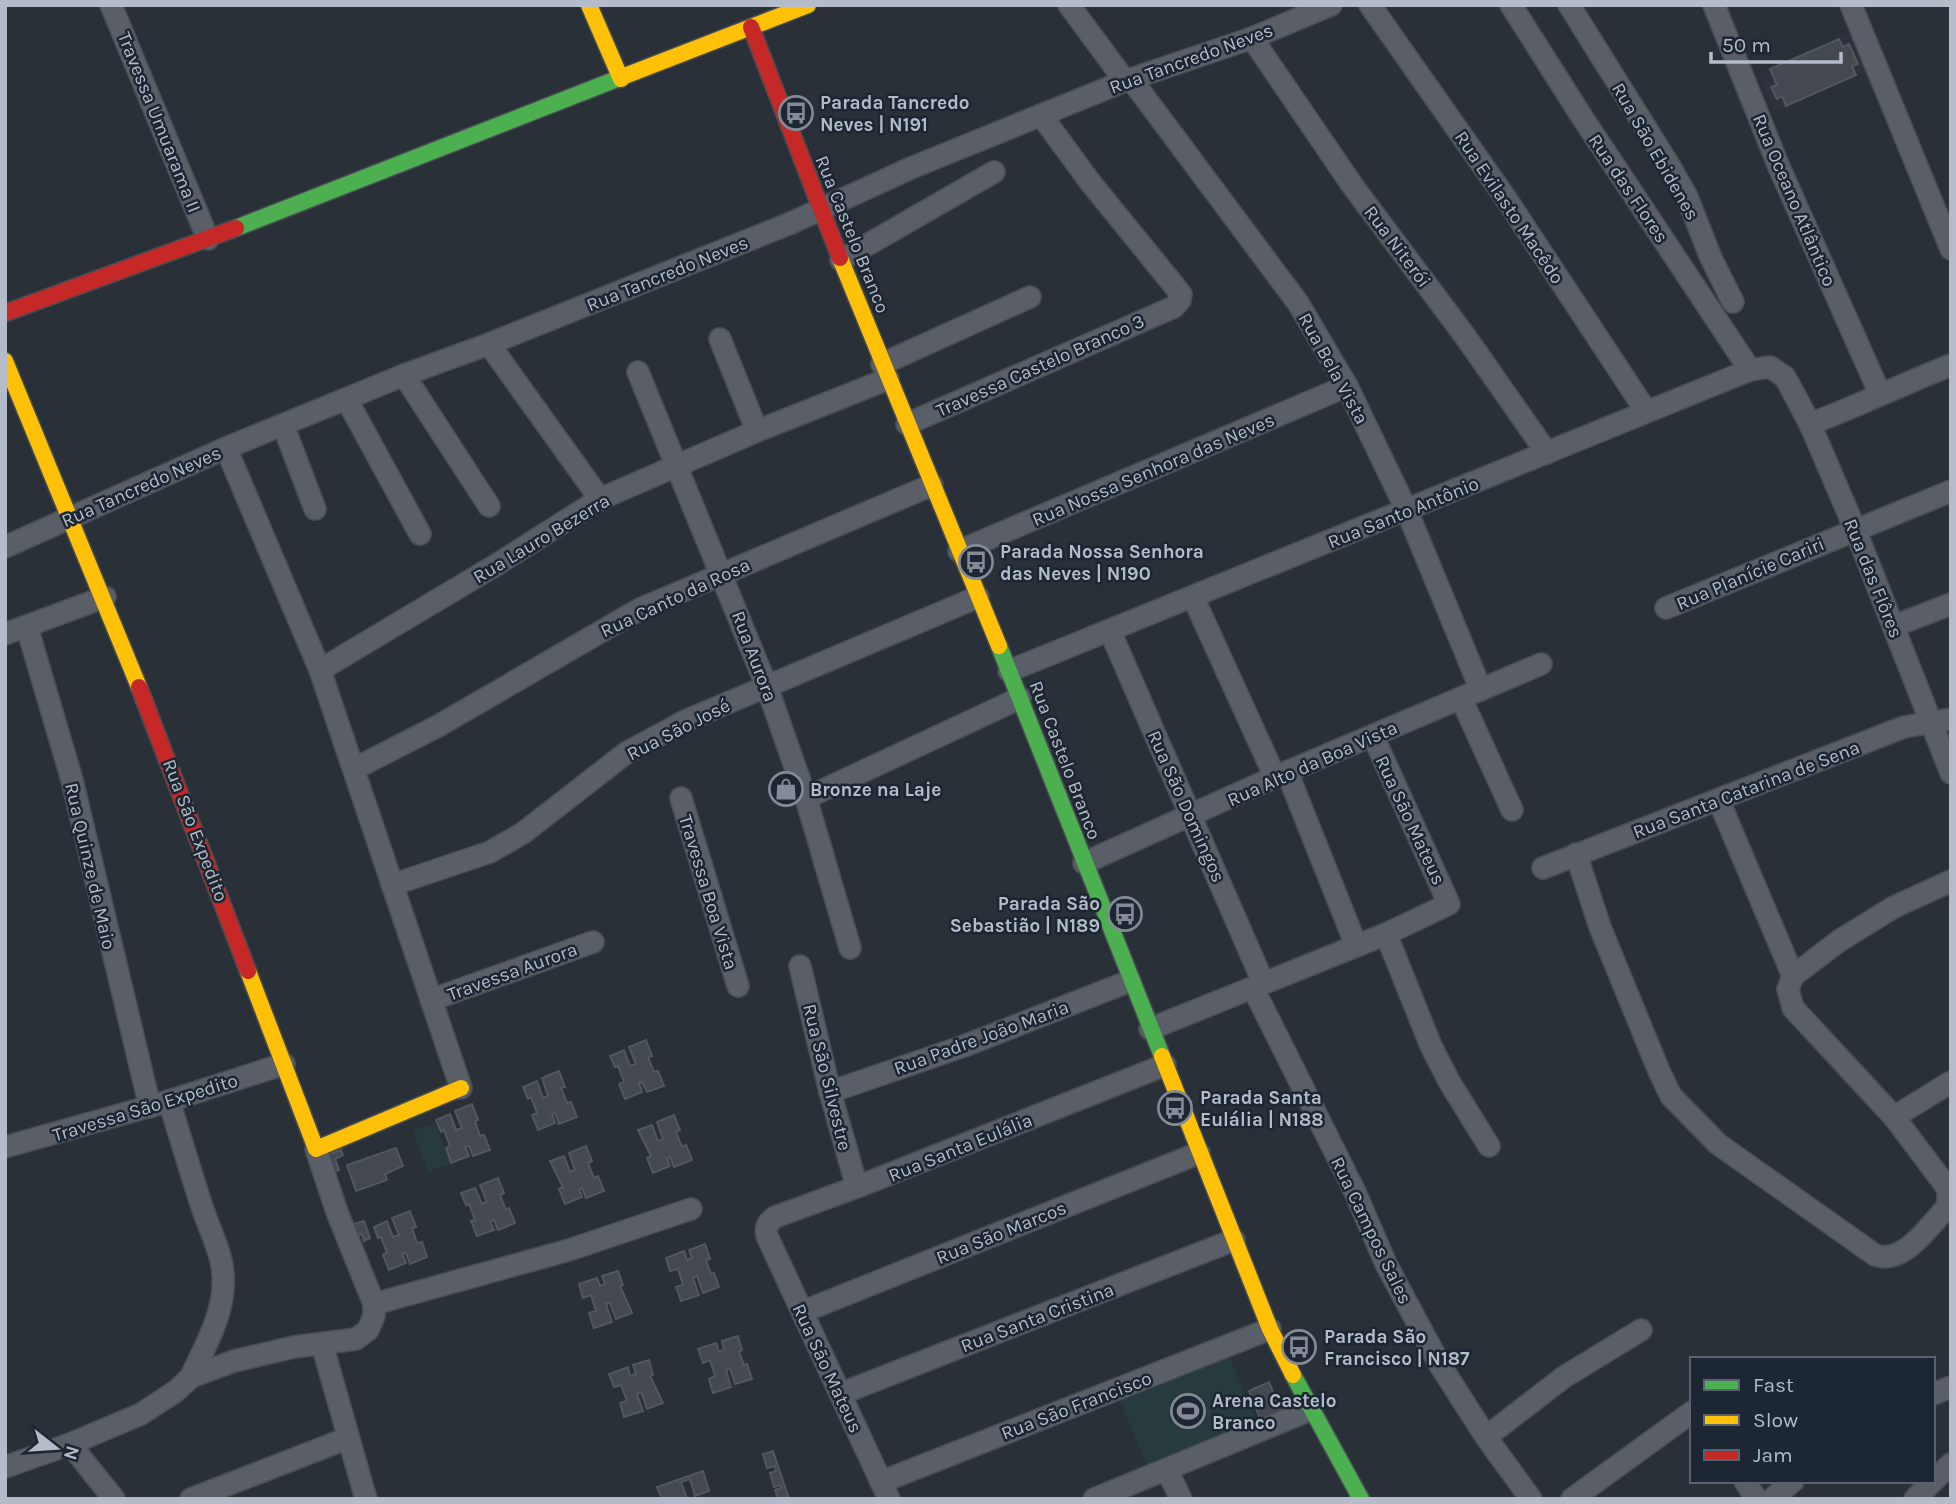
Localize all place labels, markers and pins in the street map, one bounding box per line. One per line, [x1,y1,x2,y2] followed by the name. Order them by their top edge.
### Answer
[820,92,970,136] place label: Parada Tancredo Neves | N191
[777,94,815,132] bus stop icon: Parada Tancredo Neves | N191
[1000,541,1204,585] place label: Parada Nossa Senhora das Neves | N190
[957,543,995,581] bus stop icon: Parada Nossa Senhora das Neves | N190
[767,770,805,808] shop icon: Bronze na Laje
[810,779,941,801] place label: Bronze na Laje
[950,893,1100,937] place label: Parada São Sebastião | N189
[1106,895,1144,933] bus stop icon: Parada São Sebastião | N189
[1200,1087,1323,1131] place label: Parada Santa Eulália | N188
[1156,1089,1194,1127] bus stop icon: Parada Santa Eulália | N188
[1324,1326,1470,1370] place label: Parada São Francisco | N187
[1280,1328,1318,1366] bus stop icon: Parada São Francisco | N187
[1212,1390,1336,1434] place label: Arena Castelo Branco
[1169,1392,1207,1430] sports icon: Arena Castelo Branco

